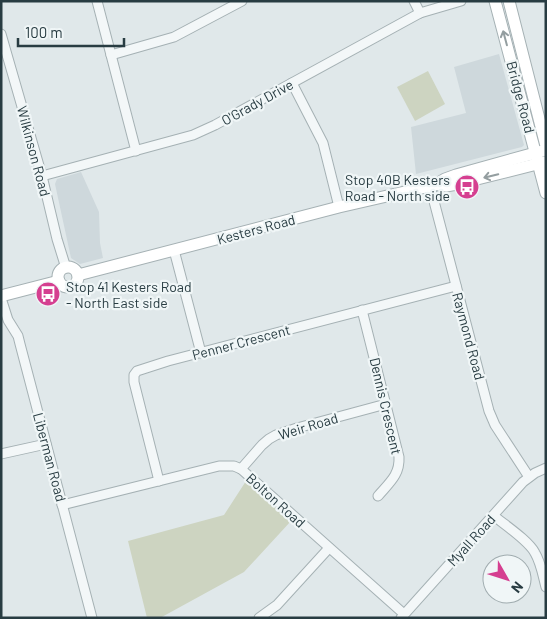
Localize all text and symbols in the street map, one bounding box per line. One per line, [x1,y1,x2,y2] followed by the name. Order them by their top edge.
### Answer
[18,15,124,47] scale bar
[25,23,63,41] text: 100 m
[500,30,509,46] one-way arrow
[503,59,539,135] street label: Bridge Road
[218,75,296,129] street label: O'Grady Drive
[14,104,54,198] street label: Wilkinson Road
[345,171,450,204] place label: Stop 40B Kesters Road - North side
[483,172,499,181] one-way arrow
[454,174,480,200] bus stop icon: Stop 40B Kesters Road - North side
[215,210,297,248] street label: Kesters Road
[66,278,192,311] place label: Stop 41 Kesters Road - North East side
[35,281,61,307] bus stop icon: Stop 41 Kesters Road - North East side
[449,290,489,382] street label: Raymond Road
[190,321,292,363] street label: Penner Crescent
[367,356,405,456] street label: Dennis Crescent
[276,409,340,443] street label: Weir Road
[30,411,70,503] street label: Liberman Road
[243,469,309,531] street label: Bolton Road
[443,511,499,569] street label: Myall Road
[482,554,532,604] north arrow
[508,579,527,596] text: N

